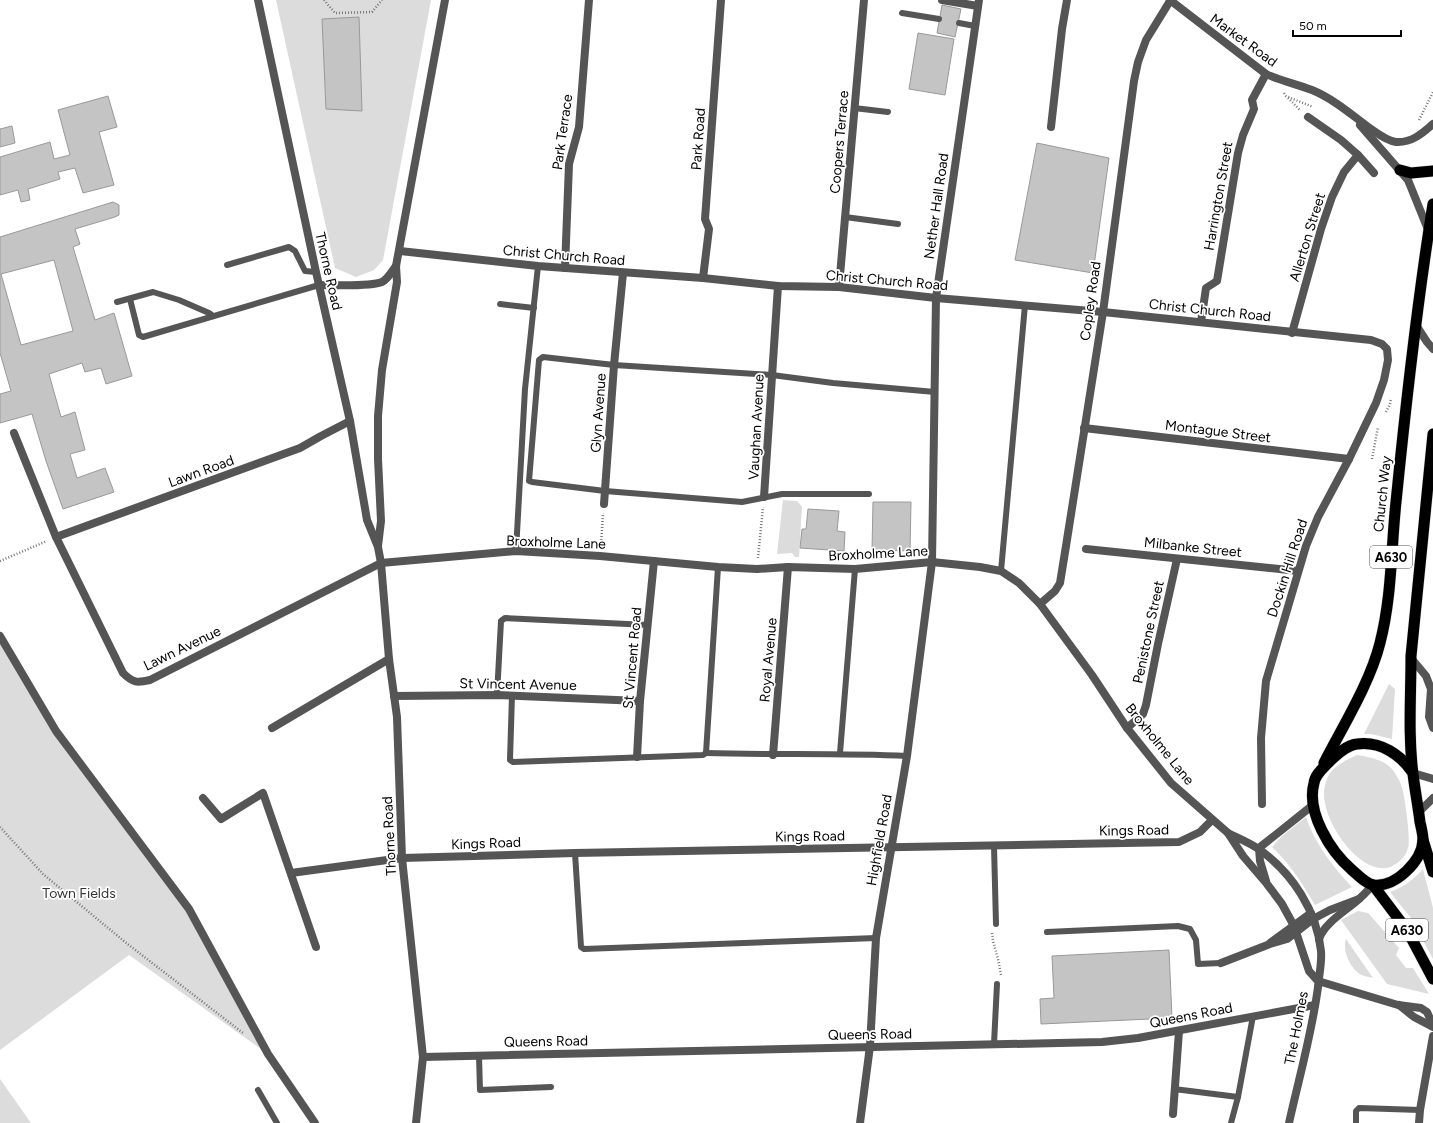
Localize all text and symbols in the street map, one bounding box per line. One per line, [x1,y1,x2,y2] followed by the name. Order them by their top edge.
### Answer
[1207,10,1281,70] street label: Market Road
[1293,12,1401,38] scale bar
[1299,19,1327,33] text: 50 m
[827,89,852,194] street label: Coopers Terrace
[549,93,576,171] street label: Park Terrace
[688,107,709,171] street label: Park Road
[1201,140,1236,252] street label: Harrington Street
[921,152,952,260] street label: Nether Hall Road
[1286,191,1329,284] street label: Allerton Street
[311,230,346,312] street label: Thorne Road
[502,242,626,269] street label: Christ Church Road
[1077,260,1104,342] street label: Copley Road
[825,267,949,294] street label: Christ Church Road
[1148,296,1272,325] street label: Christ Church Road
[587,372,610,453] street label: Glyn Avenue
[745,373,768,480] street label: Vaughan Avenue
[1164,417,1272,446] street label: Montague Street
[166,452,236,491] street label: Lawn Road
[1370,454,1395,533] street label: Church Way
[1264,517,1311,619] street label: Dockin Hill Road
[506,532,607,553] street label: Broxholme Lane
[1143,534,1243,561] street label: Milbanke Street
[828,542,929,565] street label: Broxholme Lane
[1370,546,1412,568] road number: A630
[1129,579,1168,685] street label: Penistone Street
[620,606,645,710] street label: St Vincent Road
[756,617,781,703] street label: Royal Avenue
[141,622,224,674] street label: Lawn Avenue
[459,675,577,694] street label: St Vincent Avenue
[1122,700,1198,789] street label: Broxholme Lane
[863,793,896,887] street label: Highfield Road
[379,796,400,876] street label: Thorne Road
[1099,821,1169,840] street label: Kings Road
[775,827,845,846] street label: Kings Road
[451,834,521,853] street label: Kings Road
[42,885,116,902] park label: Town Fields
[1386,919,1428,941] road number: A630
[1281,990,1312,1066] street label: The Holmes
[1148,999,1234,1032] street label: Queens Road
[828,1025,912,1044] street label: Queens Road
[504,1032,588,1051] street label: Queens Road

